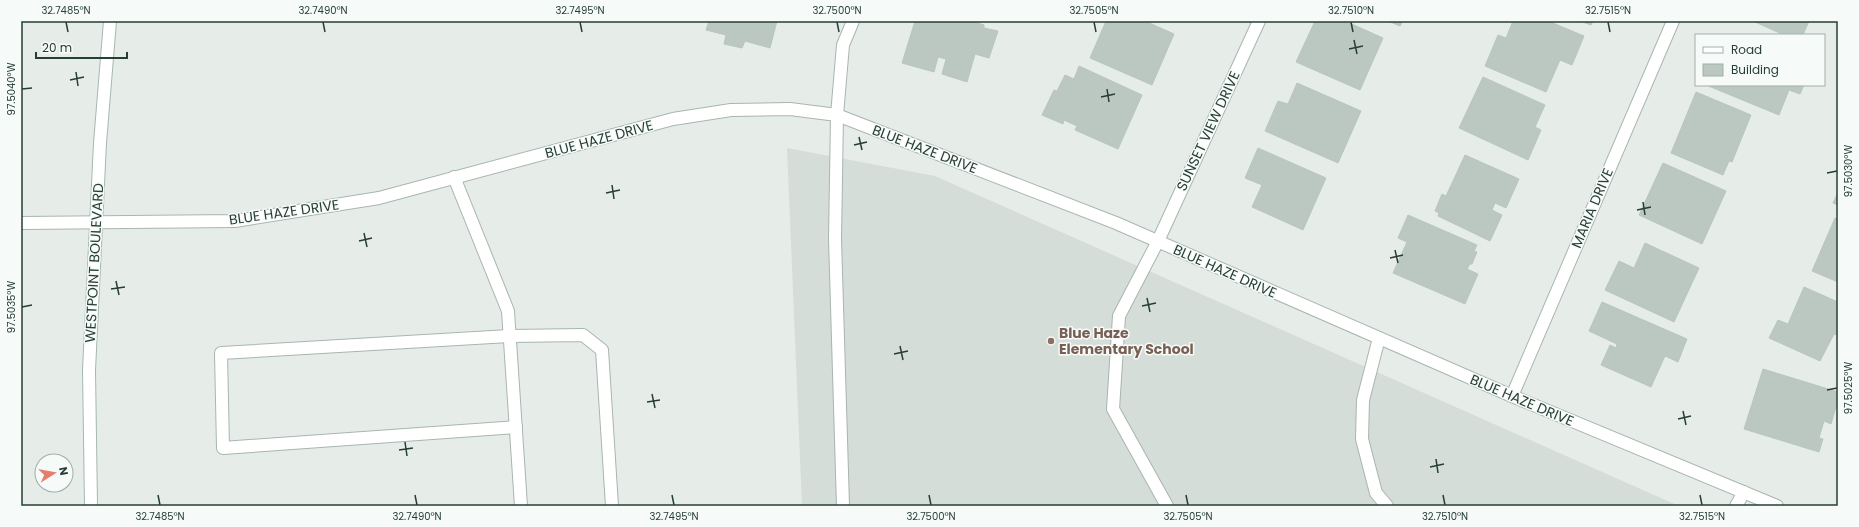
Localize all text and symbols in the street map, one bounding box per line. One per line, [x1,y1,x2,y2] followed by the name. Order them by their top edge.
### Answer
[41,3,91,18] text: 32.7485°N
[298,3,348,18] text: 32.7490°N
[555,3,605,18] text: 32.7495°N
[812,3,862,18] text: 32.7500°N
[1069,3,1119,18] text: 32.7505°N
[1328,3,1374,18] text: 32.7510°N
[1585,3,1631,18] text: 32.7515°N
[36,34,127,60] scale bar
[1695,34,1825,86] legend
[42,39,72,56] text: 20 m
[1731,41,1762,58] text: Road
[1731,61,1779,78] text: Building
[4,62,19,115] text: 97.5040°W
[1171,68,1245,194] street label: SUNSET VIEW DRIVE
[543,115,655,163] street label: BLUE HAZE DRIVE
[870,120,980,178] street label: BLUE HAZE DRIVE
[1841,145,1856,197] text: 97.5030°W
[1566,165,1618,251] street label: MARIA DRIVE
[80,183,108,343] street label: WESTPOINT BOULEVARD
[228,194,340,230] street label: BLUE HAZE DRIVE
[1170,239,1280,303] street label: BLUE HAZE DRIVE
[4,281,19,333] text: 97.5035°W
[1059,323,1194,359] place label: Blue Haze Elementary School
[1046,336,1056,346] marker: Blue Haze Elementary School
[1841,362,1856,414] text: 97.5025°W
[1467,369,1577,431] street label: BLUE HAZE DRIVE
[34,453,74,493] north arrow
[55,466,72,477] text: N
[135,509,185,524] text: 32.7485°N
[392,509,442,524] text: 32.7490°N
[649,509,699,524] text: 32.7495°N
[906,509,956,524] text: 32.7500°N
[1163,509,1213,524] text: 32.7505°N
[1422,509,1468,524] text: 32.7510°N
[1679,509,1725,524] text: 32.7515°N

